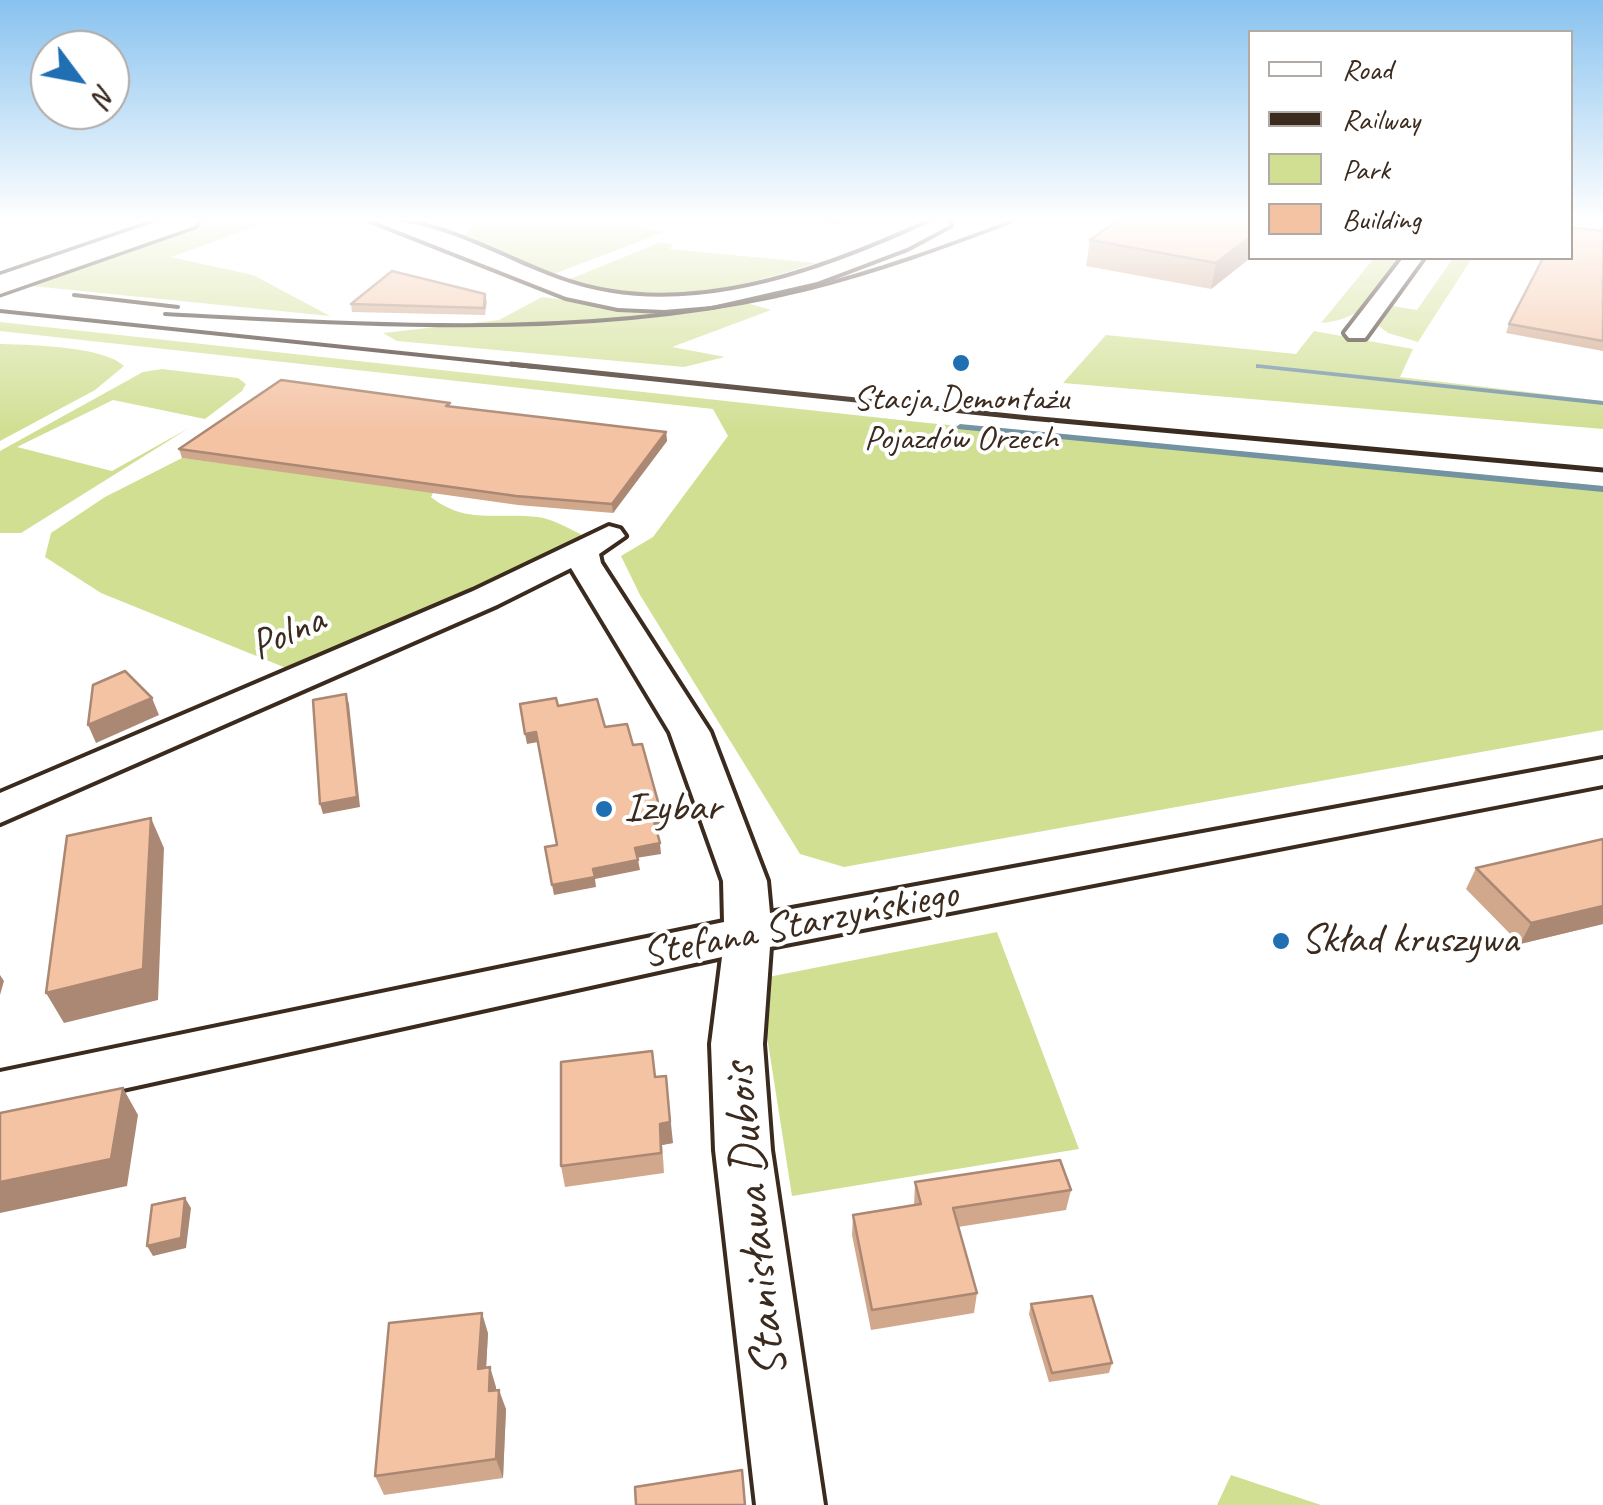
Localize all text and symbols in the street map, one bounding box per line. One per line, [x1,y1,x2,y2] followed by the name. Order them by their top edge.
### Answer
[30,30,130,130] north arrow
[1248,30,1573,260] legend
[1342,50,1392,88] text: Road
[85,78,124,112] text: N
[1342,100,1420,138] text: Railway
[1342,150,1390,188] text: Park
[1342,200,1421,238] text: Building
[950,352,972,374] marker: Stacja Demontażu Pojazdów Orzech
[853,379,1069,461] place label: Stacja Demontażu Pojazdów Orzech
[243,596,333,672] street label: Polna
[624,784,721,834] place label: Izybar
[593,798,615,820] marker: Izybar
[638,870,962,980] street label: Stefana Starzyńskiego
[1301,916,1518,966] place label: Skład kruszywa
[1270,930,1292,952] marker: Skład kruszywa
[710,1060,802,1380] street label: Stanisława Dubois

